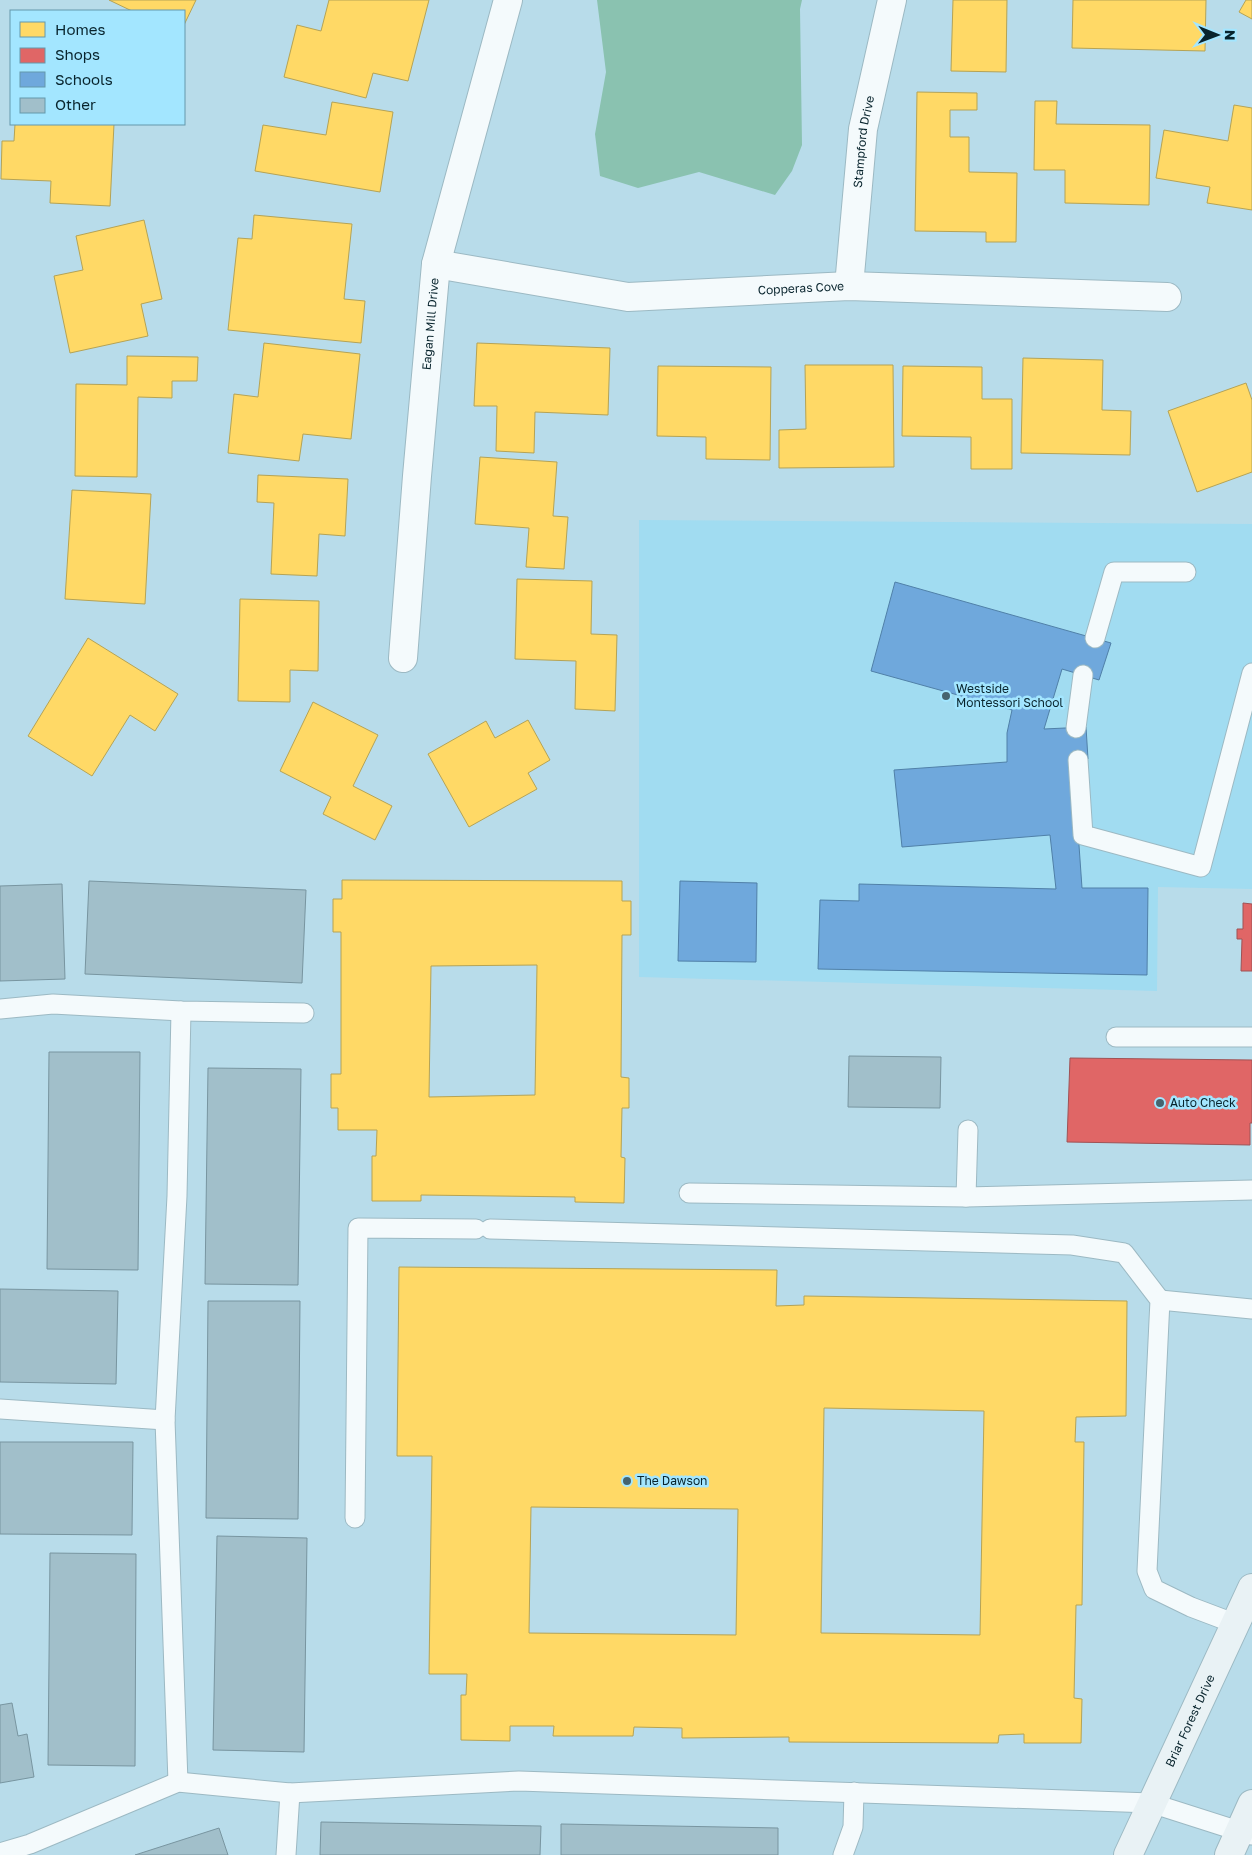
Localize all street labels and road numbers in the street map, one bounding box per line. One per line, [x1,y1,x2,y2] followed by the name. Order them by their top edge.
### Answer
[850,94,877,189] street label: Stampford Drive
[419,277,442,371] street label: Eagan Mill Drive
[757,278,845,298] street label: Copperas Cove
[1162,1672,1218,1769] street label: Briar Forest Drive

